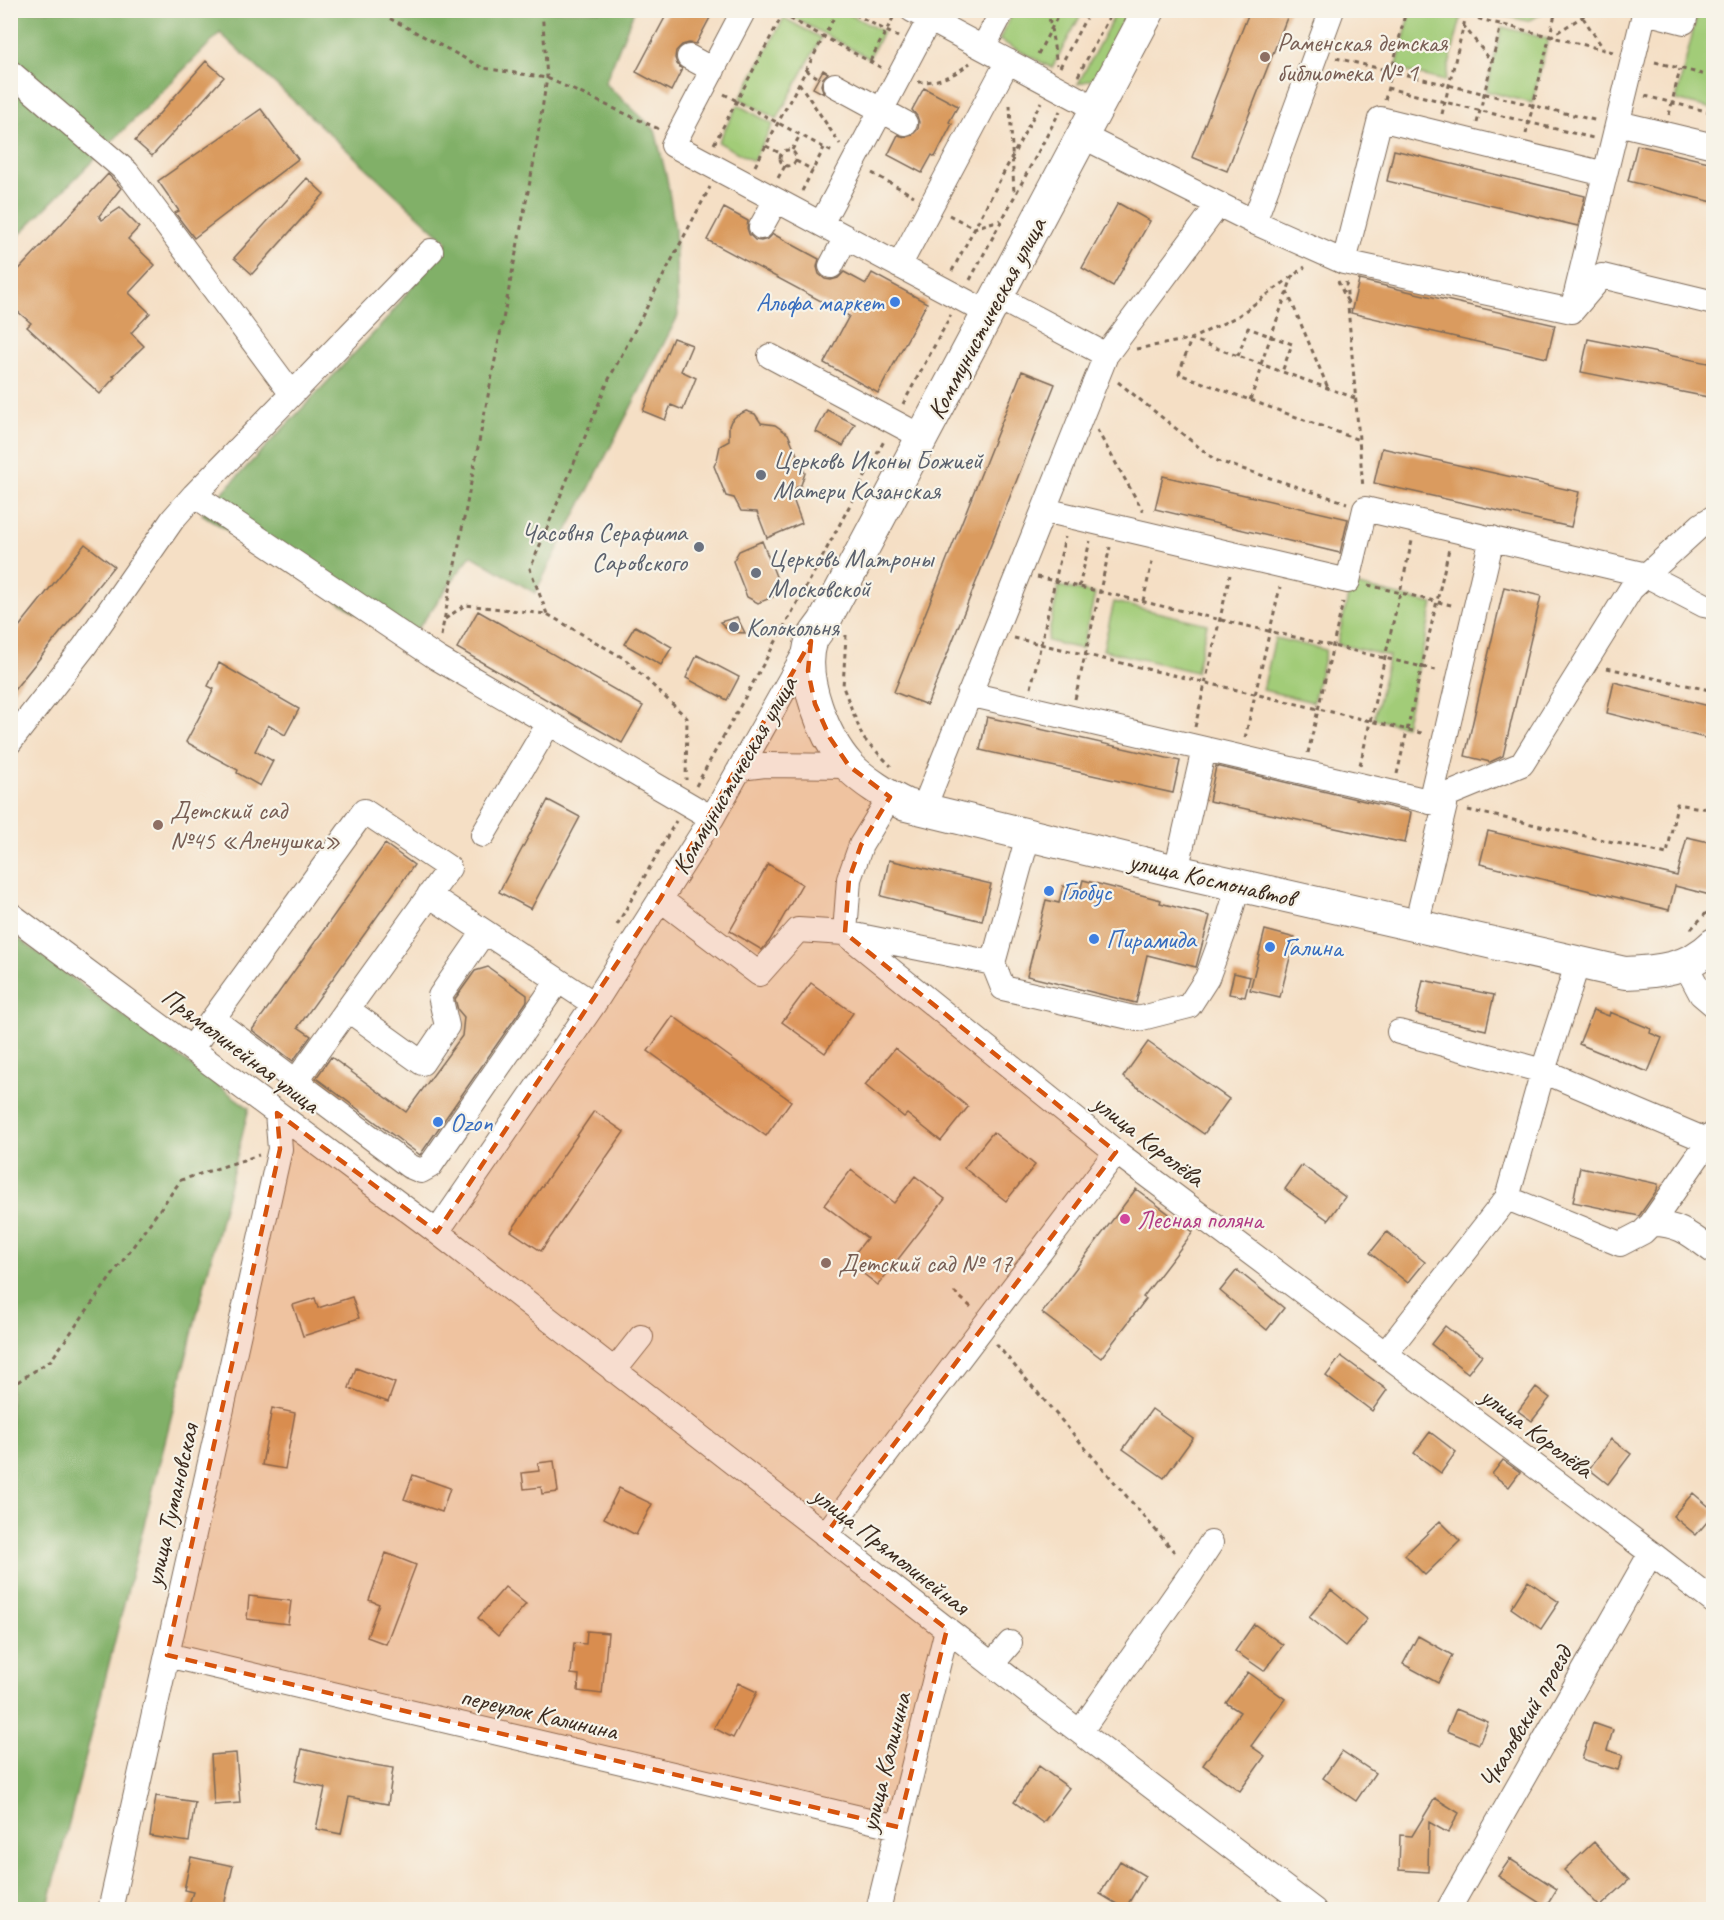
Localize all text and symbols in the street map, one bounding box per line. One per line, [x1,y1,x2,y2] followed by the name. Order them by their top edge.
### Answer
[1277,26,1449,89] place label: Раменская детская библиотека № 1
[1258,50,1272,64] marker: Раменская детская библиотека № 1
[919,210,1054,425] street label: Коммунистическая улица
[756,286,885,319] place label: Альфа маркет
[888,295,902,309] marker: Альфа маркет
[773,444,985,507] place label: Церковь Иконы Божией Матери Казанская
[754,468,768,482] marker: Церковь Иконы Божией Матери Казанская
[521,516,689,579] place label: Часовня Серафима Саровского
[692,540,706,554] marker: Часовня Серафима Саровского
[768,542,936,605] place label: Церковь Матроны Московской
[749,566,763,580] marker: Церковь Матроны Московской
[746,611,841,644] place label: Колокольня
[727,620,741,634] marker: Колокольня
[664,669,805,880] street label: Коммунистическая улица
[170,794,341,857] place label: Детский сад №45 «Аленушка»
[151,818,165,832] marker: Детский сад №45 «Аленушка»
[1124,844,1302,916] street label: улица Космонавтов
[1061,875,1113,908] place label: Глобус
[1042,884,1056,898] marker: Глобус
[1106,923,1197,956] place label: Пирамида
[1282,931,1345,964] place label: Галина
[1087,932,1101,946] marker: Пирамида
[1263,940,1277,954] marker: Галина
[155,980,328,1122] street label: Прямолинейная улица
[1085,1085,1212,1195] street label: улица Королёва
[450,1106,493,1139] place label: Ozon
[431,1115,445,1129] marker: Ozon
[1137,1203,1265,1236] place label: Лесная поляна
[1118,1212,1132,1226] marker: Лесная поляна
[838,1247,1013,1280] place label: Детский сад № 17
[819,1256,833,1270] marker: Детский сад № 17
[1472,1378,1601,1486] street label: улица Королёва
[136,1419,207,1591] street label: улица Тумановская
[804,1477,977,1623] street label: улица Прямолинейная
[1471,1638,1581,1794] street label: Чкаловский проезд
[457,1679,622,1748] street label: переулок Калинина
[852,1688,919,1837] street label: улица Калинина

